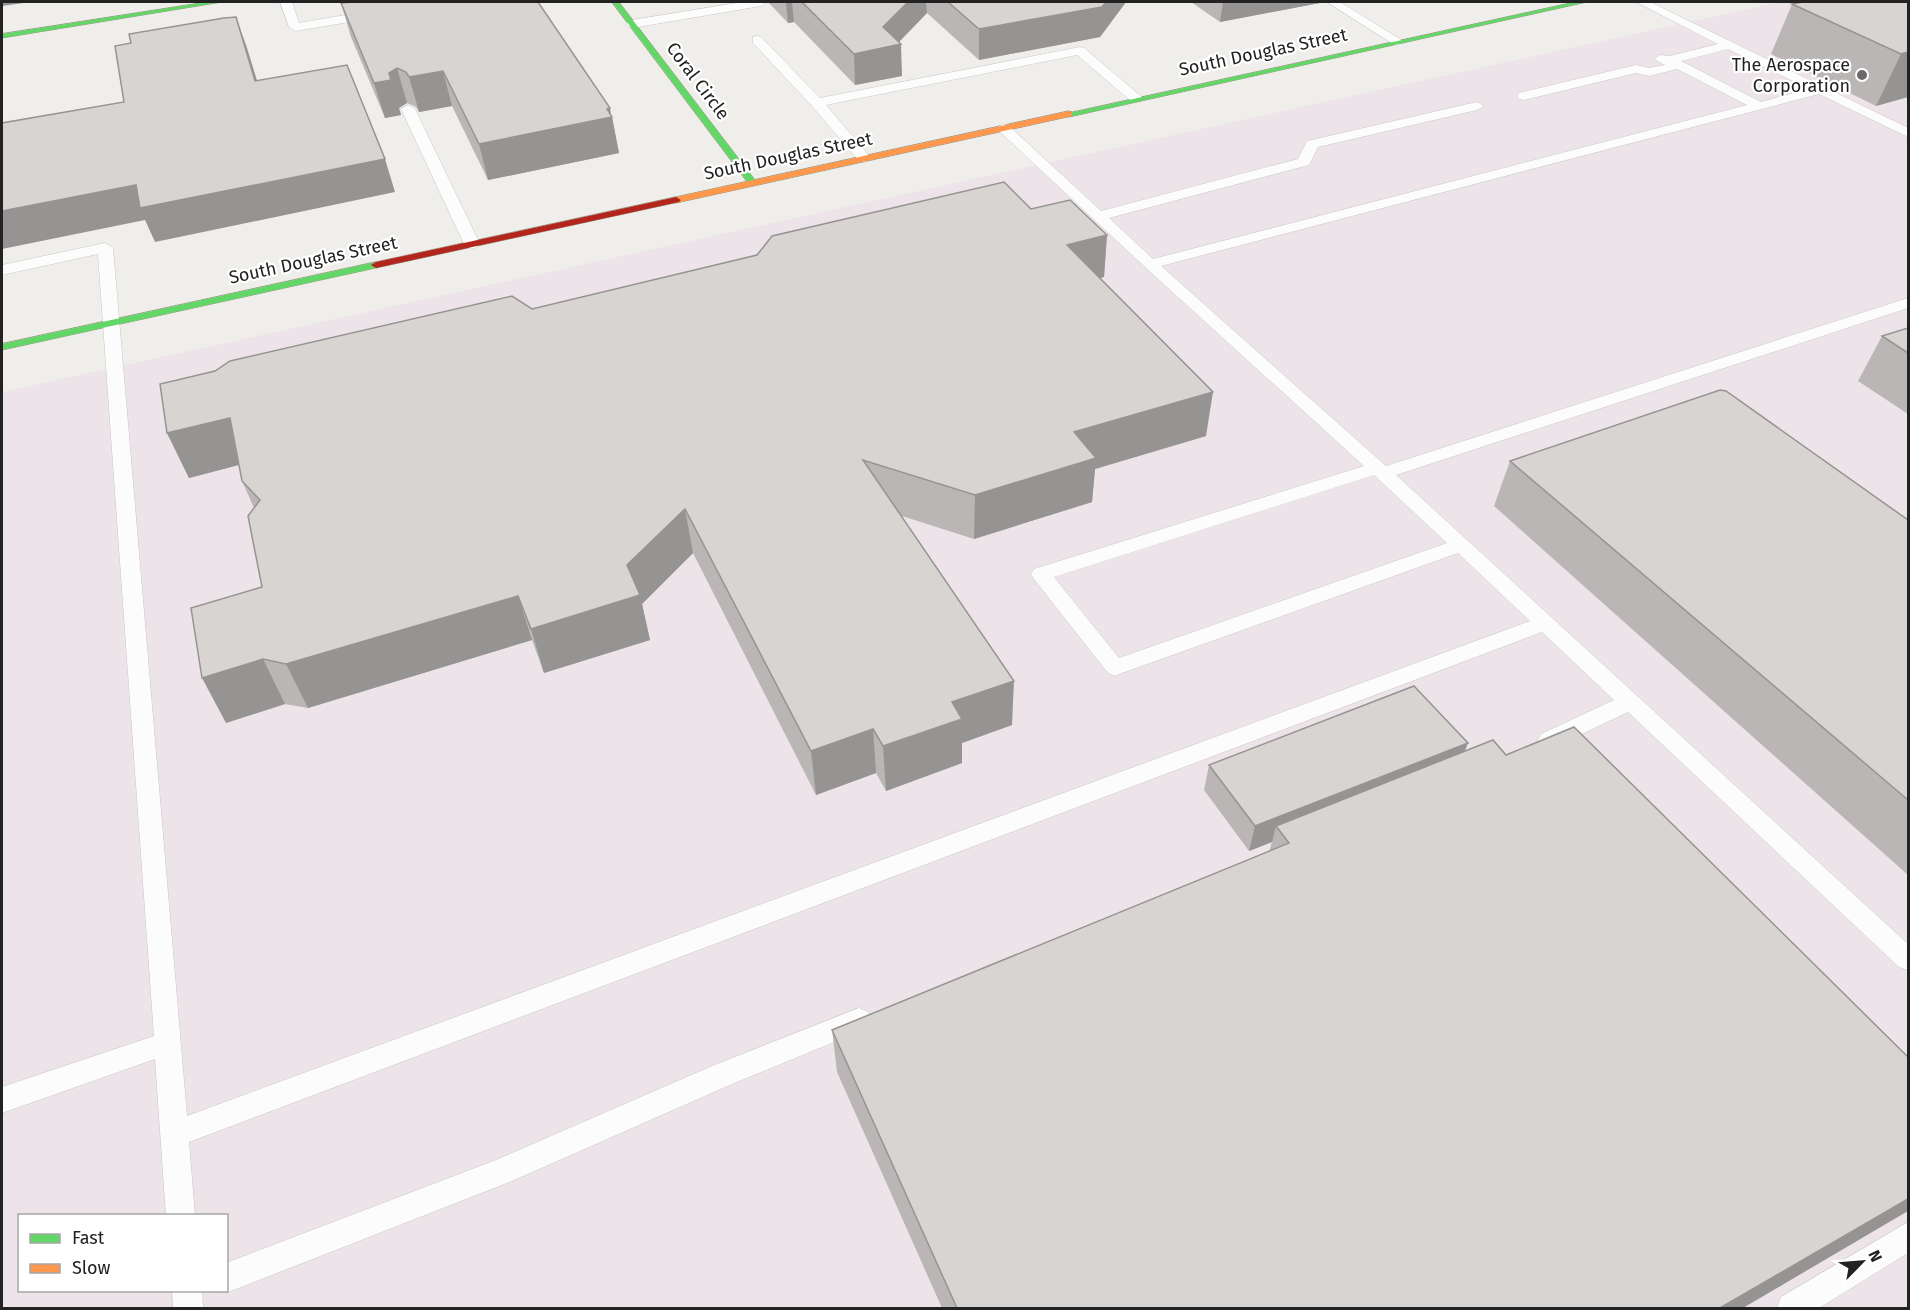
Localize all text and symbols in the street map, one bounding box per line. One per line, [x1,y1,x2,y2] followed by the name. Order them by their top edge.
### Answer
[1177,23,1350,81] street label: South Douglas Street
[662,38,734,124] street label: Coral Circle
[1732,54,1850,97] place label: The Aerospace Corporation
[1855,68,1869,82] marker: The Aerospace Corporation
[702,127,875,185] street label: South Douglas Street
[227,231,400,289] street label: South Douglas Street
[18,1214,228,1292] legend
[72,1227,105,1249] text: Fast
[1832,1232,1892,1292] north arrow
[1864,1247,1886,1265] text: N
[72,1257,111,1279] text: Slow

